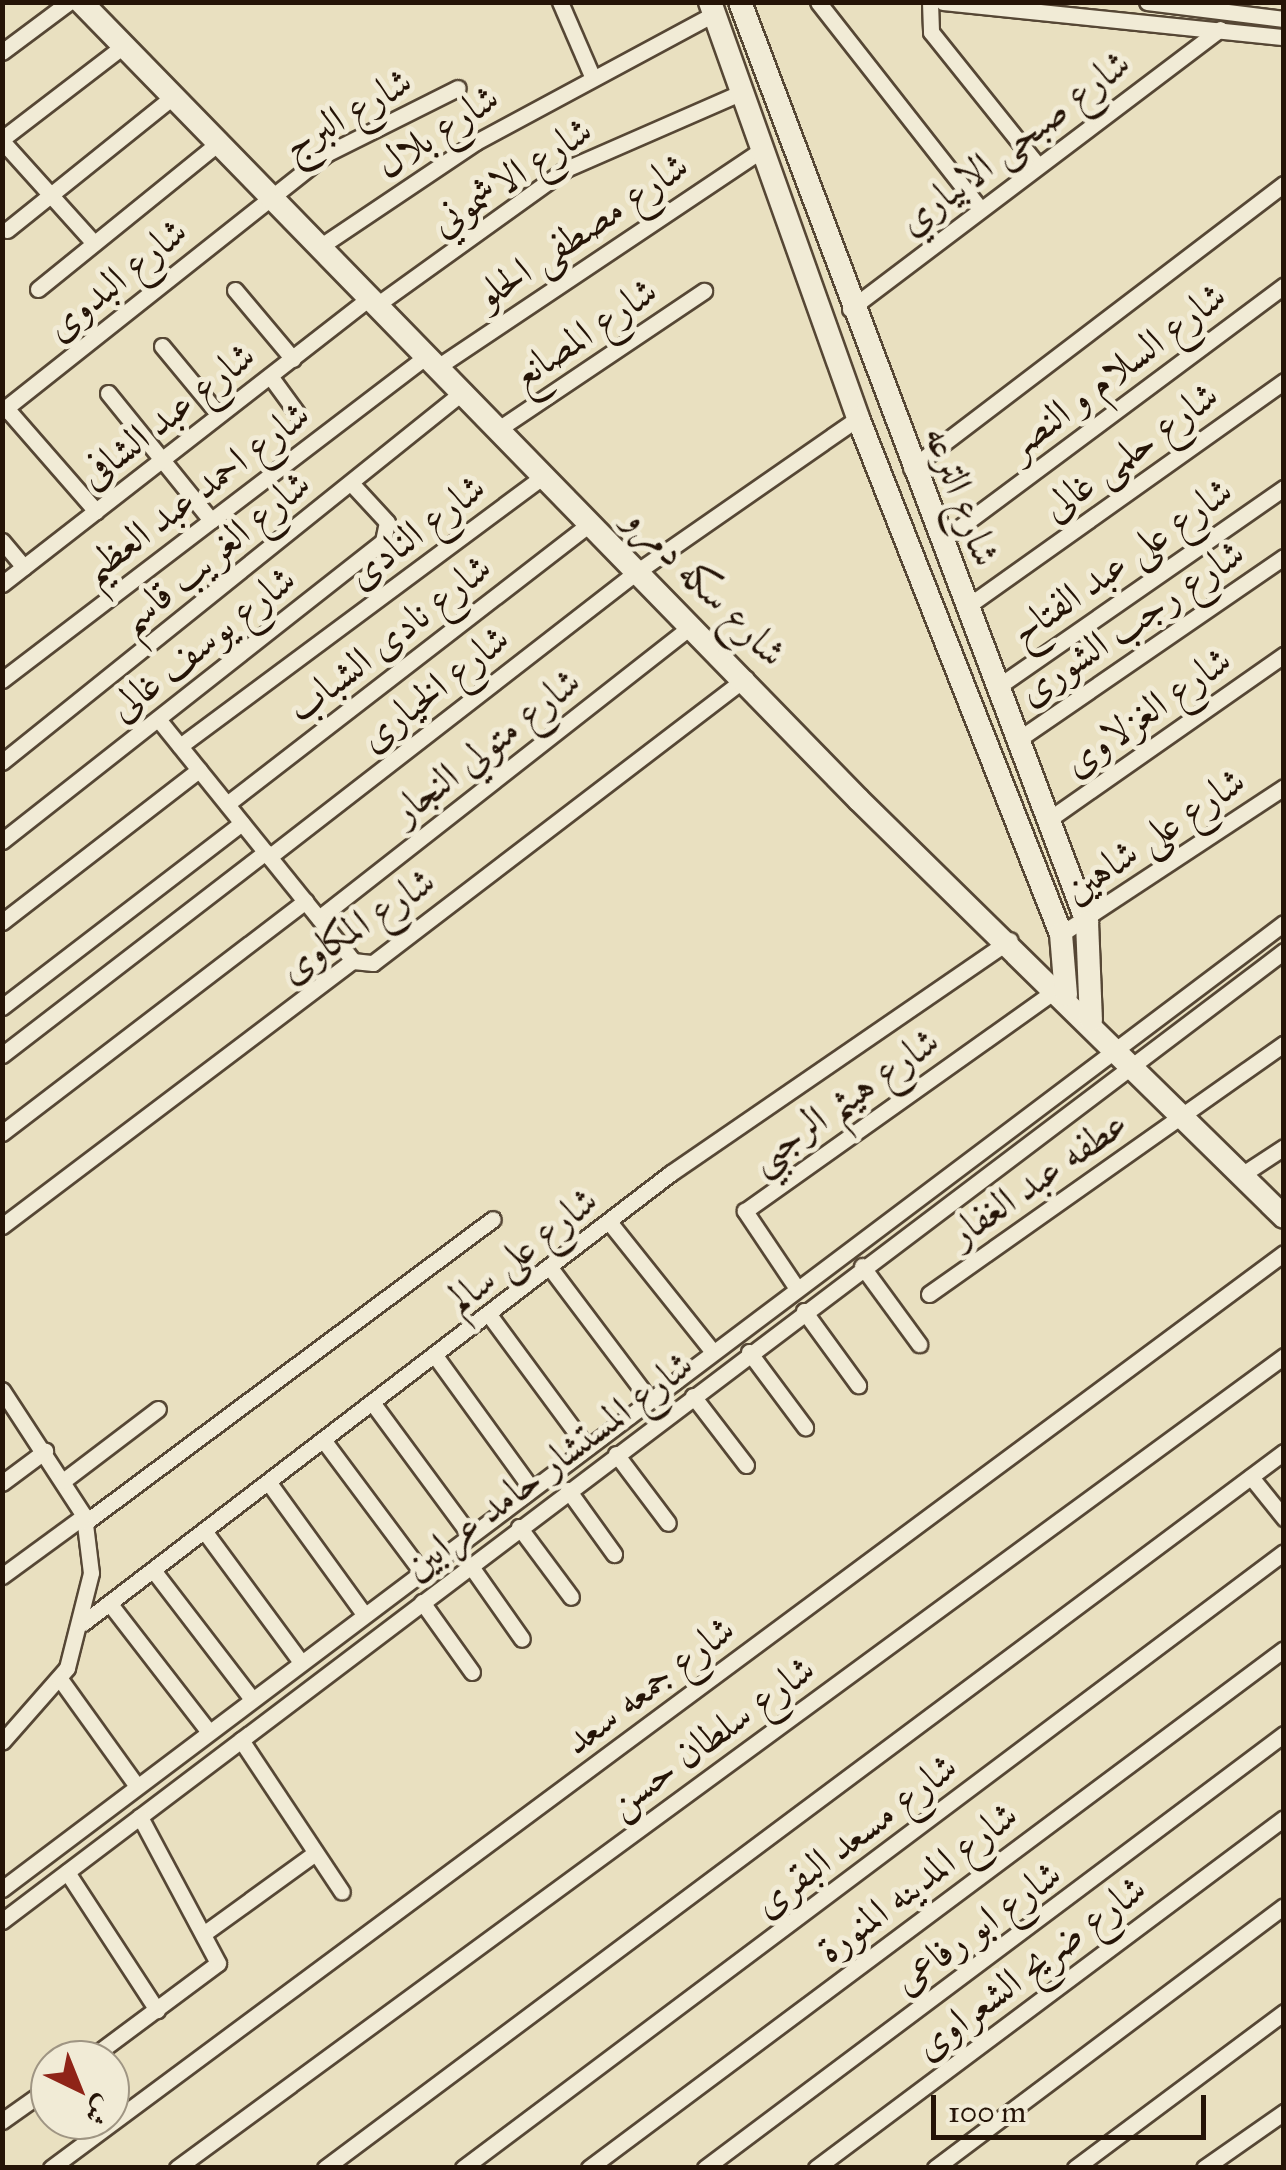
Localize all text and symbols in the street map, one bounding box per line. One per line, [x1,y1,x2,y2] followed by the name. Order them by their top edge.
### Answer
[888,39,1140,245] street label: شارع صبحى الابياري
[273,57,421,169] street label: شارع البرج
[366,73,508,189] street label: شارع بلال
[421,106,601,246] street label: شارع الاشموني
[467,141,697,319] street label: شارع مصطفى الحلو
[35,207,197,351] street label: شارع البدوى
[502,267,666,399] street label: شارع المصانع
[996,272,1236,468] street label: شارع السلام و النصر
[69,331,265,499] street label: شارع عبد الشافى
[1032,371,1228,531] street label: شارع حلمى غالى
[71,390,319,594] street label: شارع احمد عبد العظيم
[913,419,1011,573] street label: شارع الترعه
[108,460,320,644] street label: شارع الغريب قاسم
[337,463,495,599] street label: شارع النادى
[1000,466,1242,656] street label: شارع على عبد الفتاح
[615,495,797,677] street label: شارع سكه دمرو
[1009,529,1253,715] street label: شارع رجب الشورى
[277,543,501,733] street label: شارع نادى الشباب
[99,555,305,731] street label: شارع يوسف غالى
[349,614,519,762] street label: شارع الخيارى
[1054,636,1240,786] street label: شارع الغزلاوى
[382,657,590,835] street label: شارع متولي النجار
[1054,757,1254,913] street label: شارع على شاهين
[270,857,444,993] street label: شارع المكاوى
[740,1017,948,1183] street label: شارع هيثم الرجبي
[940,1099,1136,1257] street label: عطفه عبد الغفار
[437,1176,607,1324] street label: شارع على سالم
[393,1340,703,1590] street label: شارع المستشار حامد عرابين
[554,1605,744,1765] street label: شارع جمعه سعد
[598,1645,824,1827] street label: شارع سلطان حسن
[743,1743,967,1927] street label: شارع مسعد البقرى
[807,1791,1027,1973] street label: شارع المدينه المنورة
[883,1850,1071,2004] street label: شارع ابو رفاعى
[905,1864,1155,2070] street label: شارع ضريح الشعراوى
[30,2040,130,2140] north arrow
[936,2075,1211,2137] scale bar
[77,2089,122,2133] text: ش
[948,2094,1026,2130] text: 100 m

